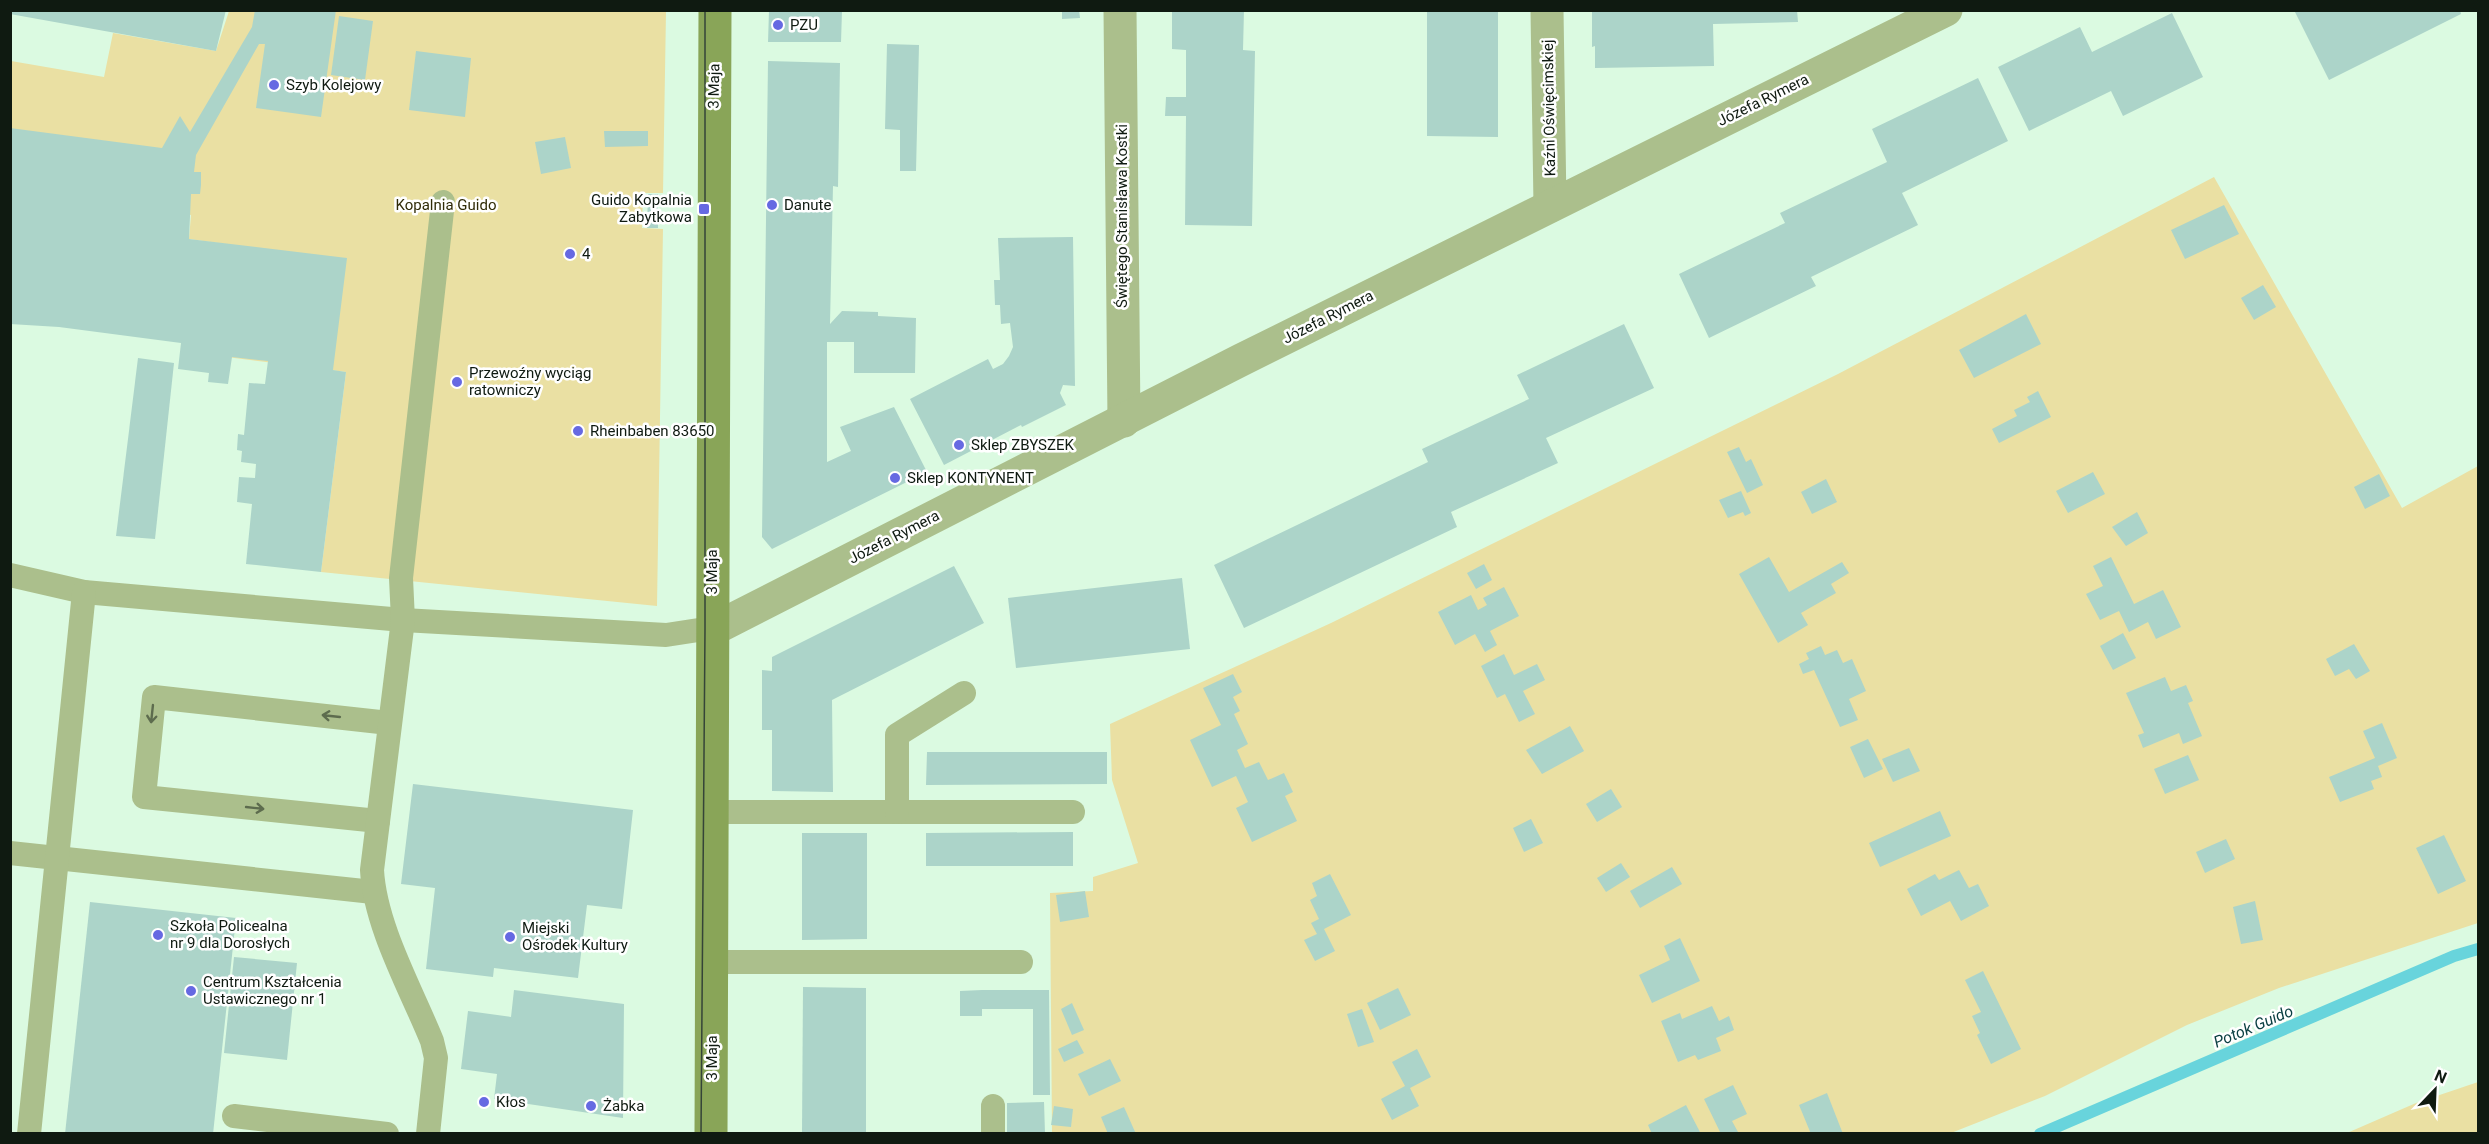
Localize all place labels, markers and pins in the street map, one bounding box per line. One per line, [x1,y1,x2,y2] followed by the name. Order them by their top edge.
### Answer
[790,16,818,34] place label: PZU
[771,18,785,32] marker: PZU
[286,76,381,94] place label: Szyb Kolejowy
[267,78,281,92] marker: Szyb Kolejowy
[591,191,692,226] place label: Guido Kopalnia Zabytkowa
[784,196,831,214] place label: Danute
[765,198,779,212] marker: Danute
[697,202,711,216] marker: Guido Kopalnia Zabytkowa
[582,245,591,263] place label: 4
[563,247,577,261] marker: 4
[469,364,591,399] place label: Przewoźny wyciąg ratowniczy
[450,375,464,389] marker: Przewoźny wyciąg ratowniczy
[590,422,715,440] place label: Rheinbaben 83650
[571,424,585,438] marker: Rheinbaben 83650
[971,436,1074,454] place label: Sklep ZBYSZEK
[952,438,966,452] marker: Sklep ZBYSZEK
[907,469,1034,487] place label: Sklep KONTYNENT
[888,471,902,485] marker: Sklep KONTYNENT
[170,917,290,952] place label: Szkoła Policealna nr 9 dla Dorosłych
[522,919,628,954] place label: Miejski Ośrodek Kultury
[151,928,165,942] marker: Szkoła Policealna nr 9 dla Dorosłych
[503,930,517,944] marker: Miejski Ośrodek Kultury
[203,973,342,1008] place label: Centrum Kształcenia Ustawicznego nr 1
[184,984,198,998] marker: Centrum Kształcenia Ustawicznego nr 1
[496,1093,526,1111] place label: Kłos
[477,1095,491,1109] marker: Kłos
[603,1097,644,1115] place label: Żabka
[584,1099,598,1113] marker: Żabka

